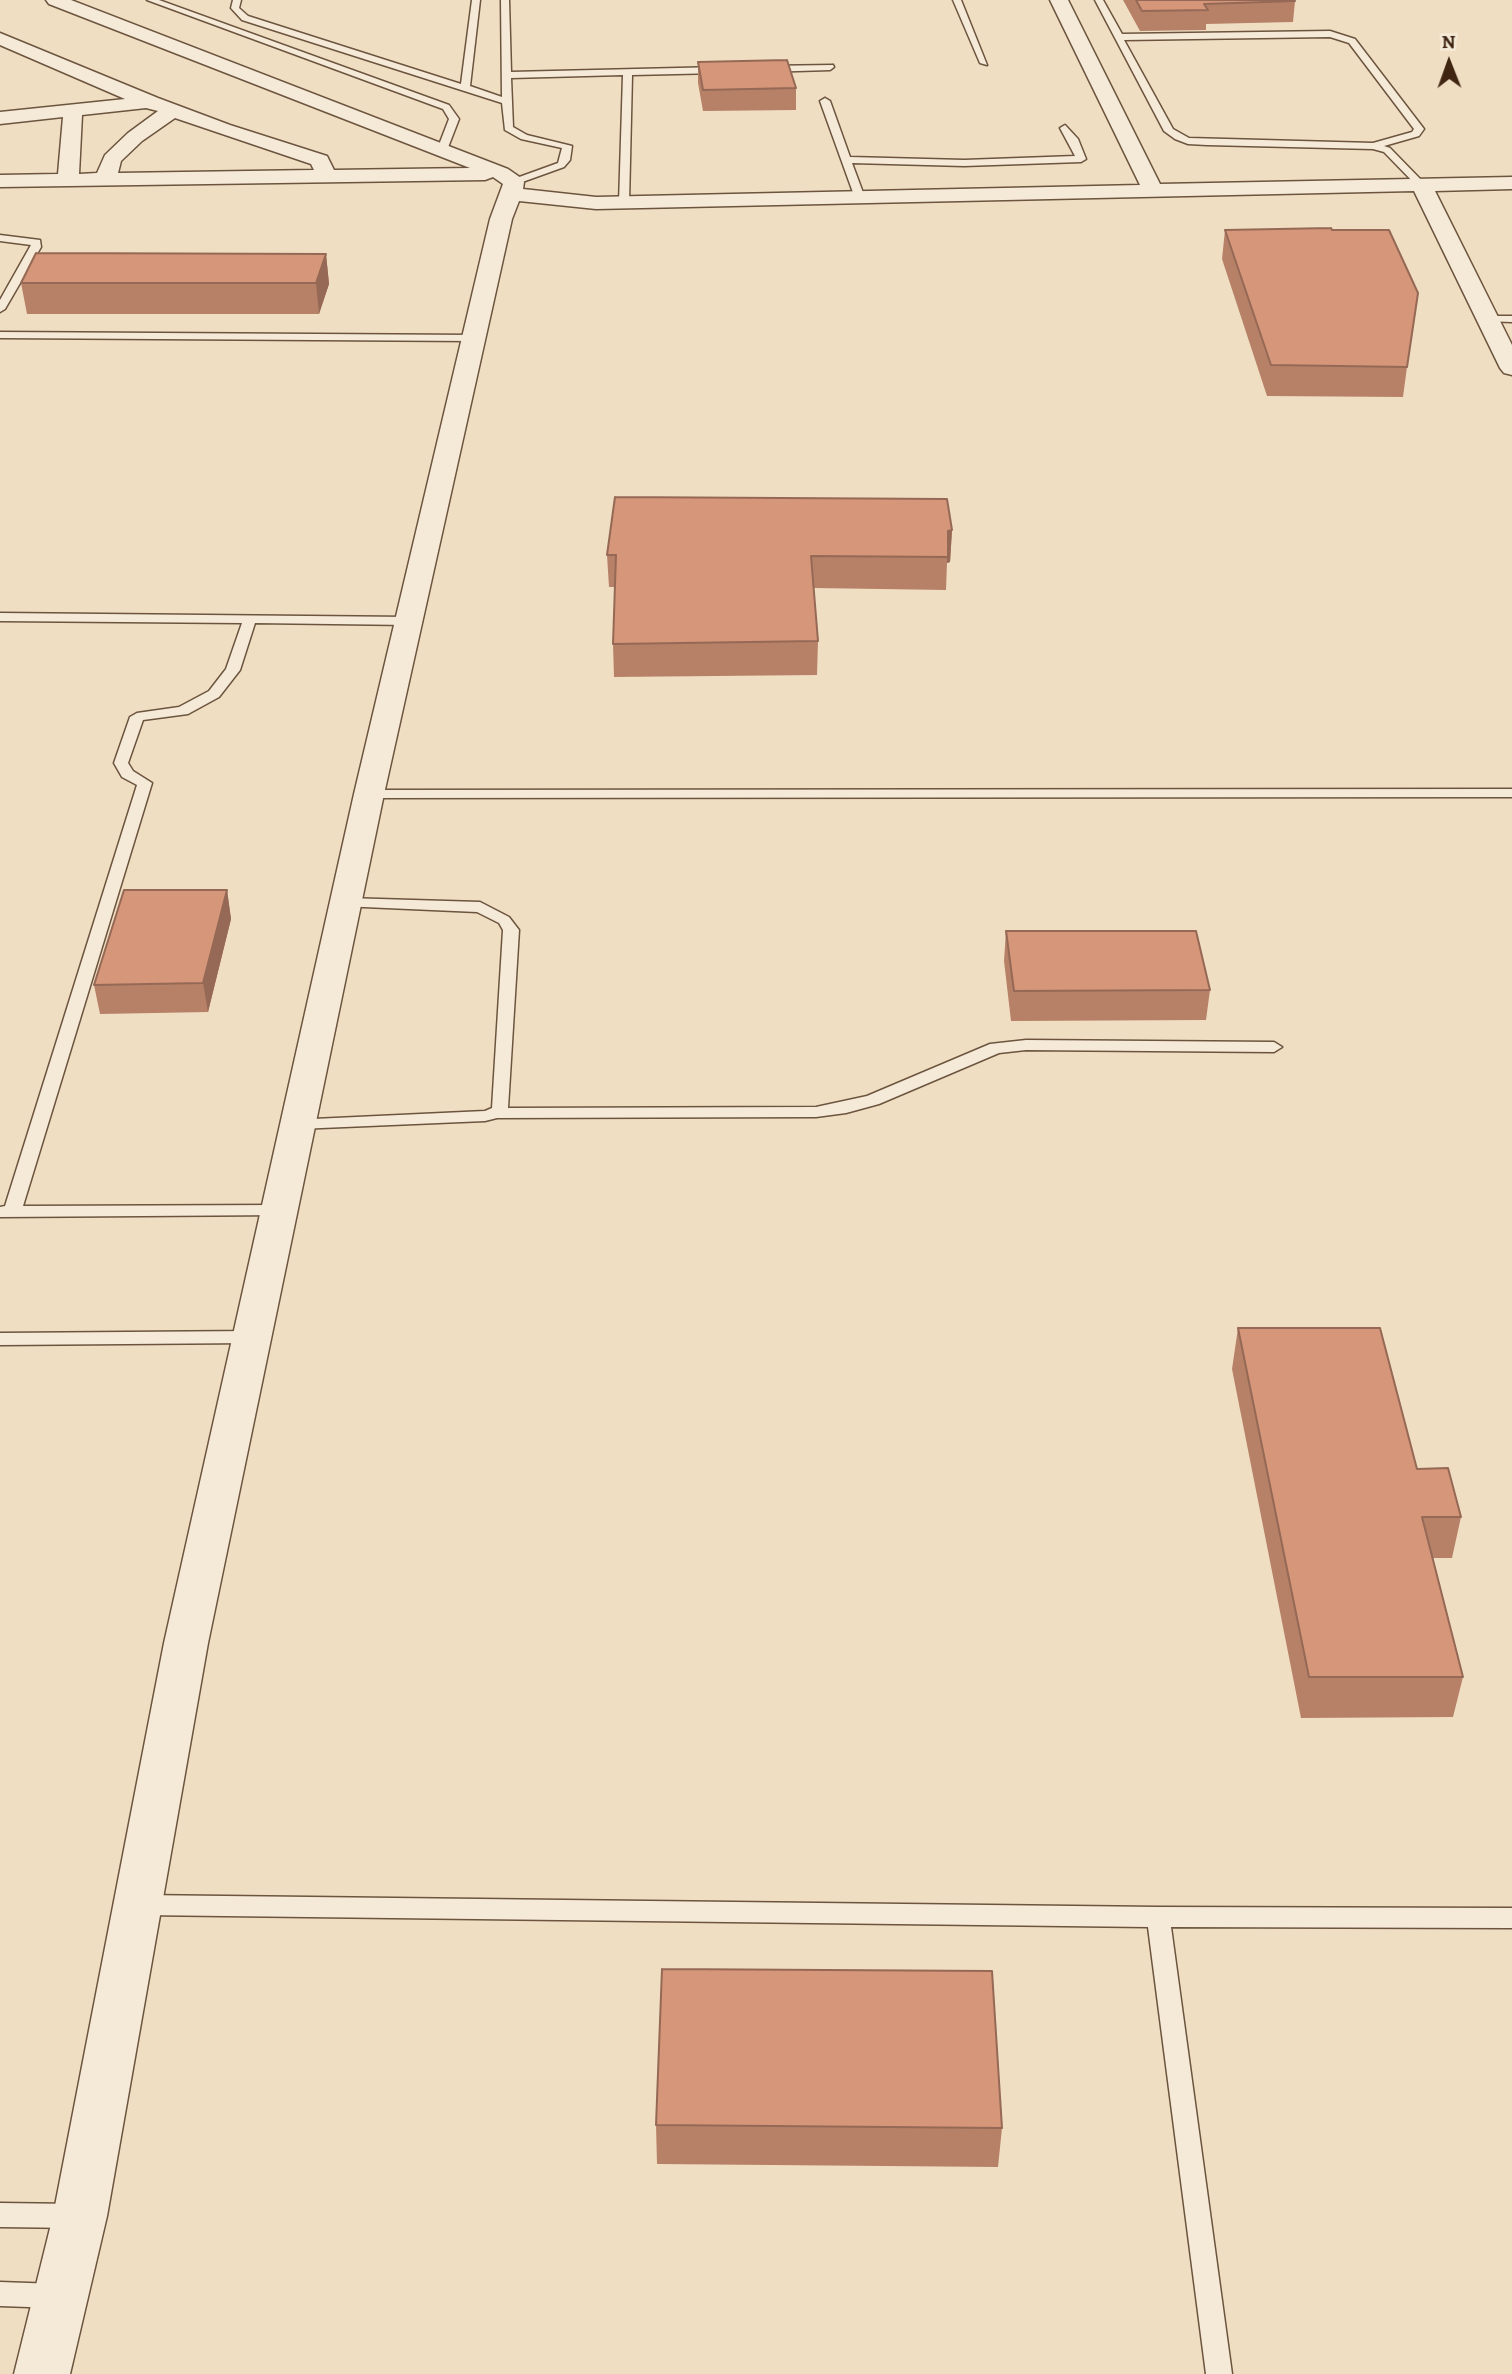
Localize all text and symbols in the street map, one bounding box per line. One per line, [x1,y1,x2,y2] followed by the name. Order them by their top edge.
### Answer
[1414,28,1484,98] north arrow
[1441,29,1456,55] text: N

